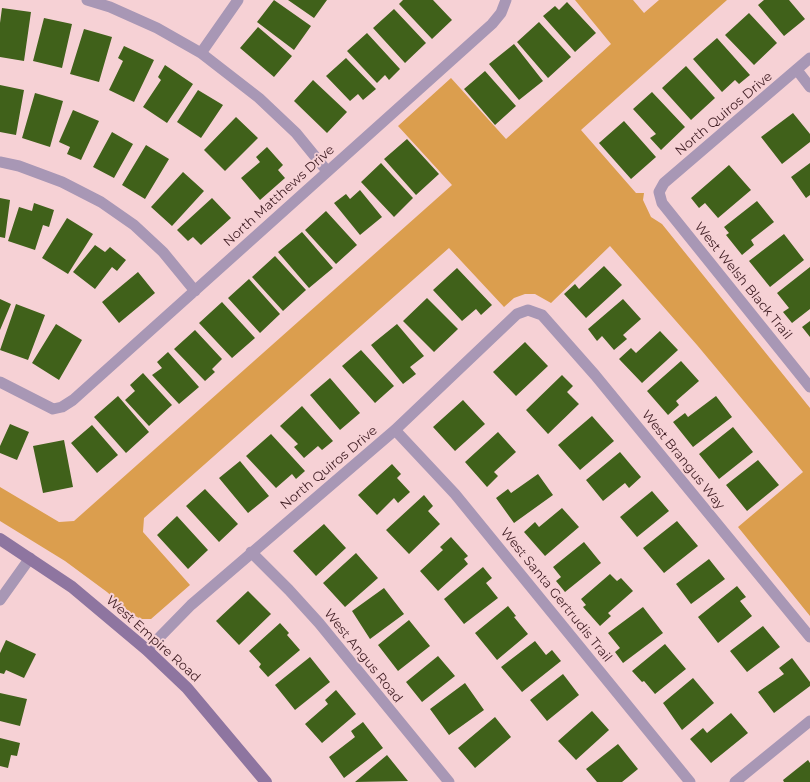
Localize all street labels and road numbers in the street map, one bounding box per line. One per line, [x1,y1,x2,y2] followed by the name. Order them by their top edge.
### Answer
[672,69,776,159] street label: North Quiros Drive
[220,142,338,250] street label: North Matthews Drive
[691,219,795,343] street label: West Welsh Black Trail
[638,407,728,513] street label: West Brangus Way
[277,423,381,513] street label: North Quiros Drive
[497,525,615,665] street label: West Santa Gertrudis Trail
[103,592,203,686] street label: West Empire Road
[320,606,406,706] street label: West Angus Road

